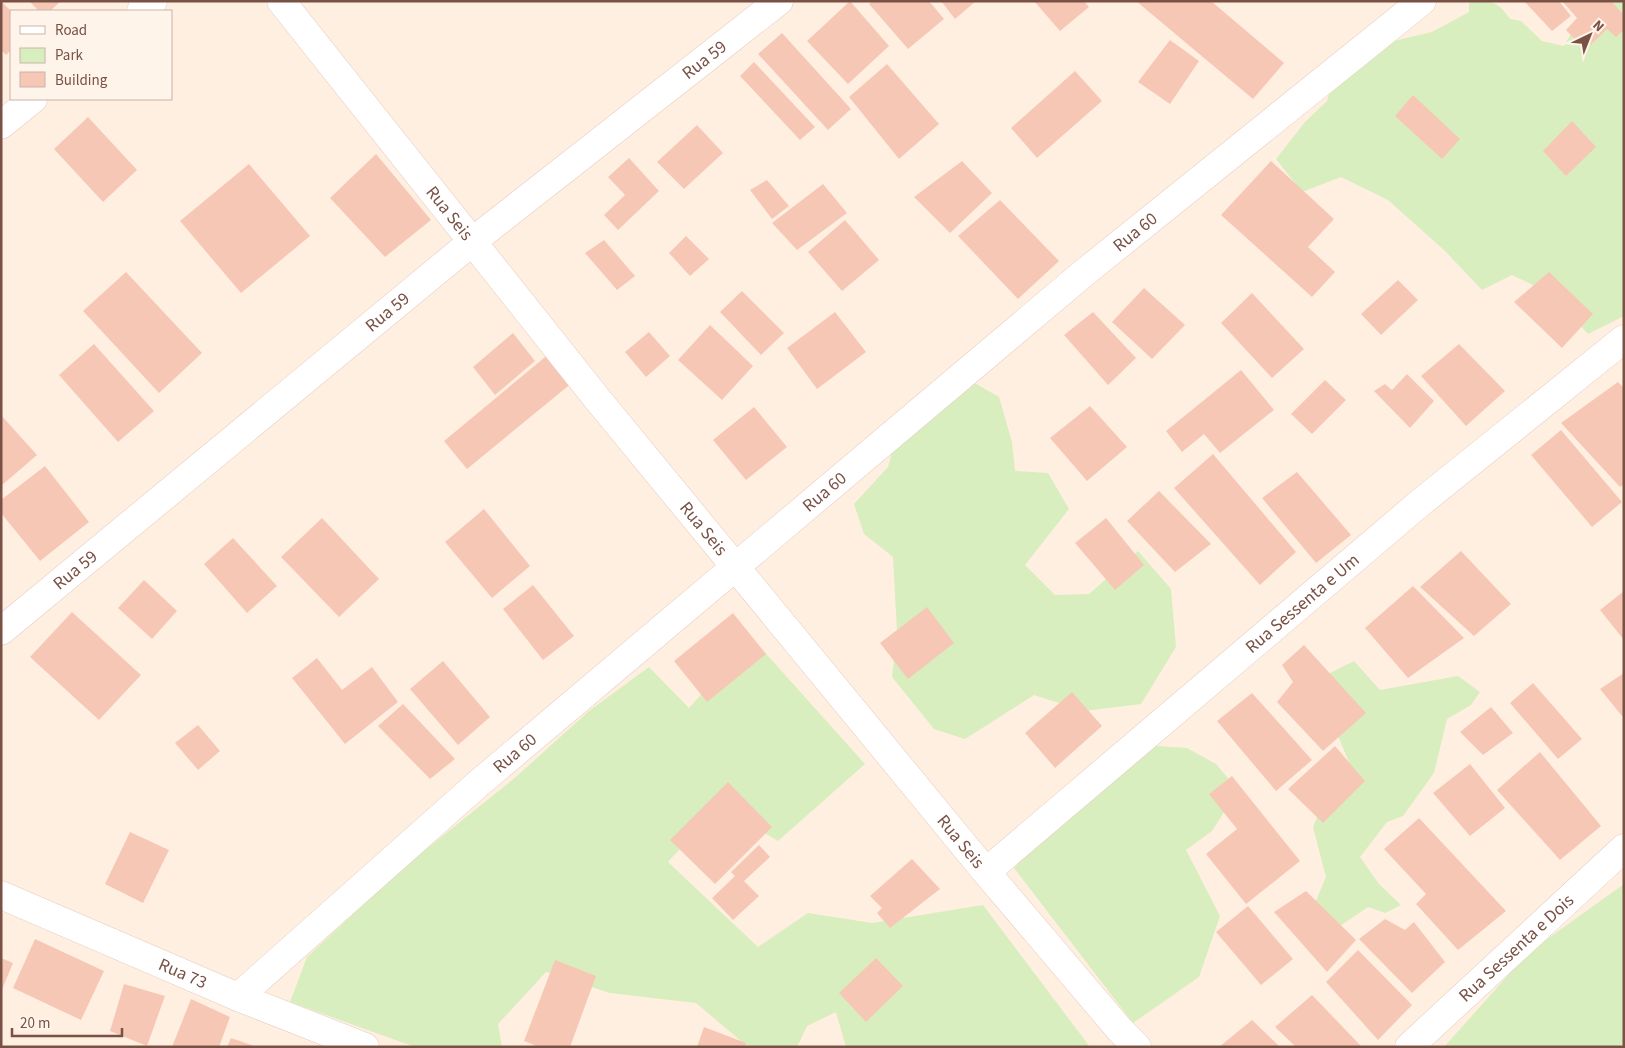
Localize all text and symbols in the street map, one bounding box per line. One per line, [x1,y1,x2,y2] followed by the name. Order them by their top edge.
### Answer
[10,10,172,100] legend
[1565,10,1615,60] north arrow
[1588,16,1608,37] text: N
[55,20,87,41] text: Road
[676,34,732,85] street label: Rua 59
[55,45,84,66] text: Park
[55,70,108,91] text: Building
[420,181,479,246] street label: Rua Seis
[1107,206,1162,257] street label: Rua 60
[360,286,415,338] street label: Rua 59
[797,466,852,518] street label: Rua 60
[674,496,733,561] street label: Rua Seis
[48,544,103,596] street label: Rua 59
[1240,547,1365,659] street label: Rua Sessenta e Um
[487,727,542,779] street label: Rua 60
[931,809,991,874] street label: Rua Seis
[1453,888,1579,1008] street label: Rua Sessenta e Dois
[155,952,211,995] street label: Rua 73
[12,1006,122,1038] scale bar
[20,1013,50,1034] text: 20 m

